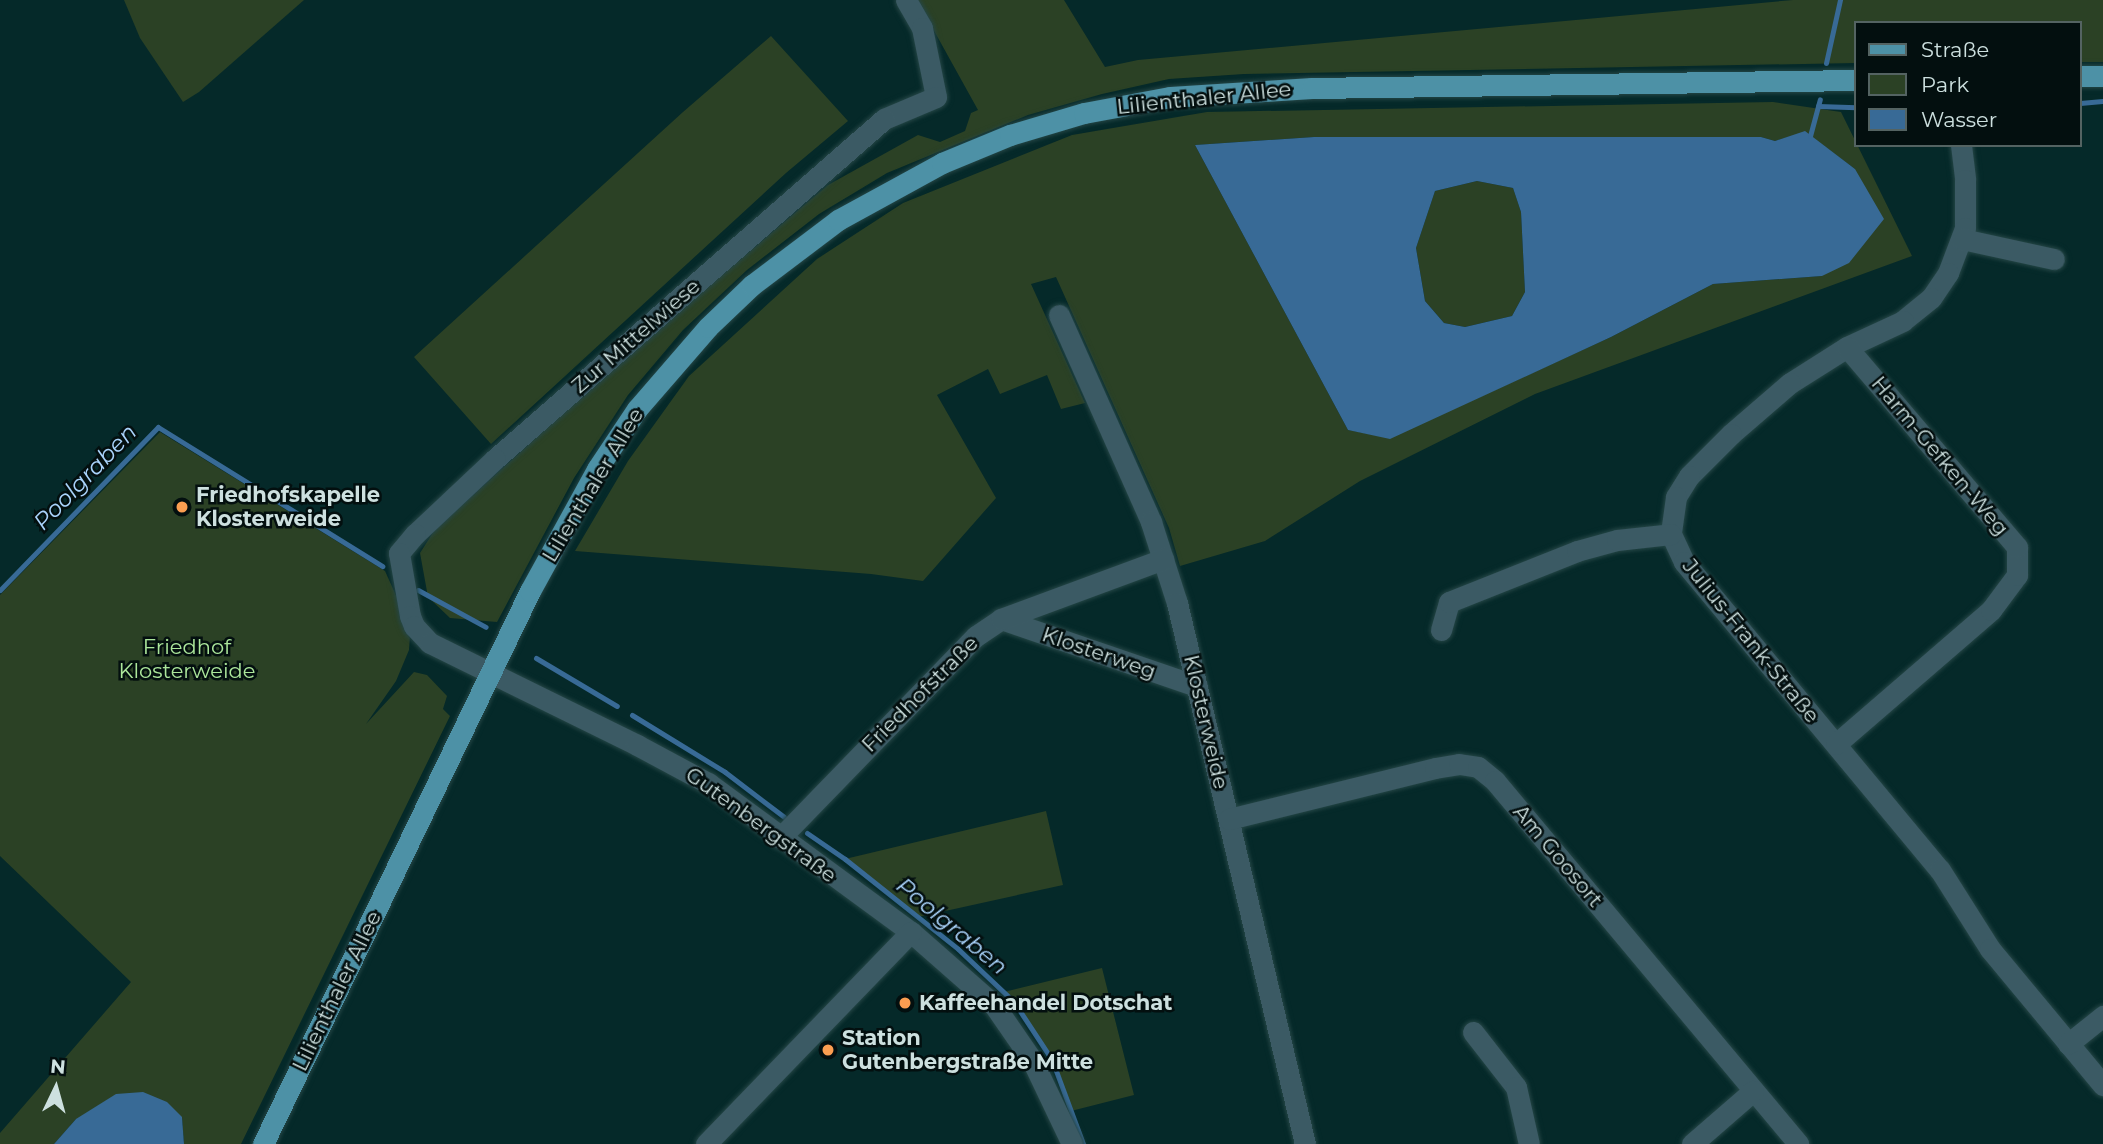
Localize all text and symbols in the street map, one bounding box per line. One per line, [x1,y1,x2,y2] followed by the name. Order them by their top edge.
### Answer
[1854,21,2082,147] legend
[1921,37,1989,62] text: Straße
[1921,72,1969,97] text: Park
[1116,76,1292,120] street label: Lilienthaler Allee
[1921,107,1997,132] text: Wasser
[567,274,705,398] street label: Zur Mittelwiese
[1866,371,2014,541] street label: Harm-Gefken-Weg
[537,403,649,567] street label: Lilienthaler Allee
[28,418,142,536] water label: Poolgraben
[196,482,380,532] place label: Friedhofskapelle Klosterweide
[174,499,190,515] marker: Friedhofskapelle Klosterweide
[1677,554,1825,728] street label: Julius-Frank-Straße
[1039,622,1159,684] street label: Klosterweg
[857,631,983,757] street label: Friedhofstraße
[119,634,255,684] park label: Friedhof Klosterweide
[1178,652,1234,792] street label: Klosterweide
[681,762,841,888] street label: Gutenbergstraße
[1508,800,1608,912] street label: Am Goosort
[891,872,1013,980] water label: Poolgraben
[287,907,387,1075] street label: Lilienthaler Allee
[919,990,1172,1016] place label: Kaffeehandel Dotschat
[897,995,913,1011] marker: Kaffeehandel Dotschat
[842,1025,1093,1075] place label: Station Gutenbergstraße Mitte
[820,1042,836,1058] marker: Station Gutenbergstraße Mitte
[21,1053,91,1123] north arrow
[49,1054,67,1079] text: N

